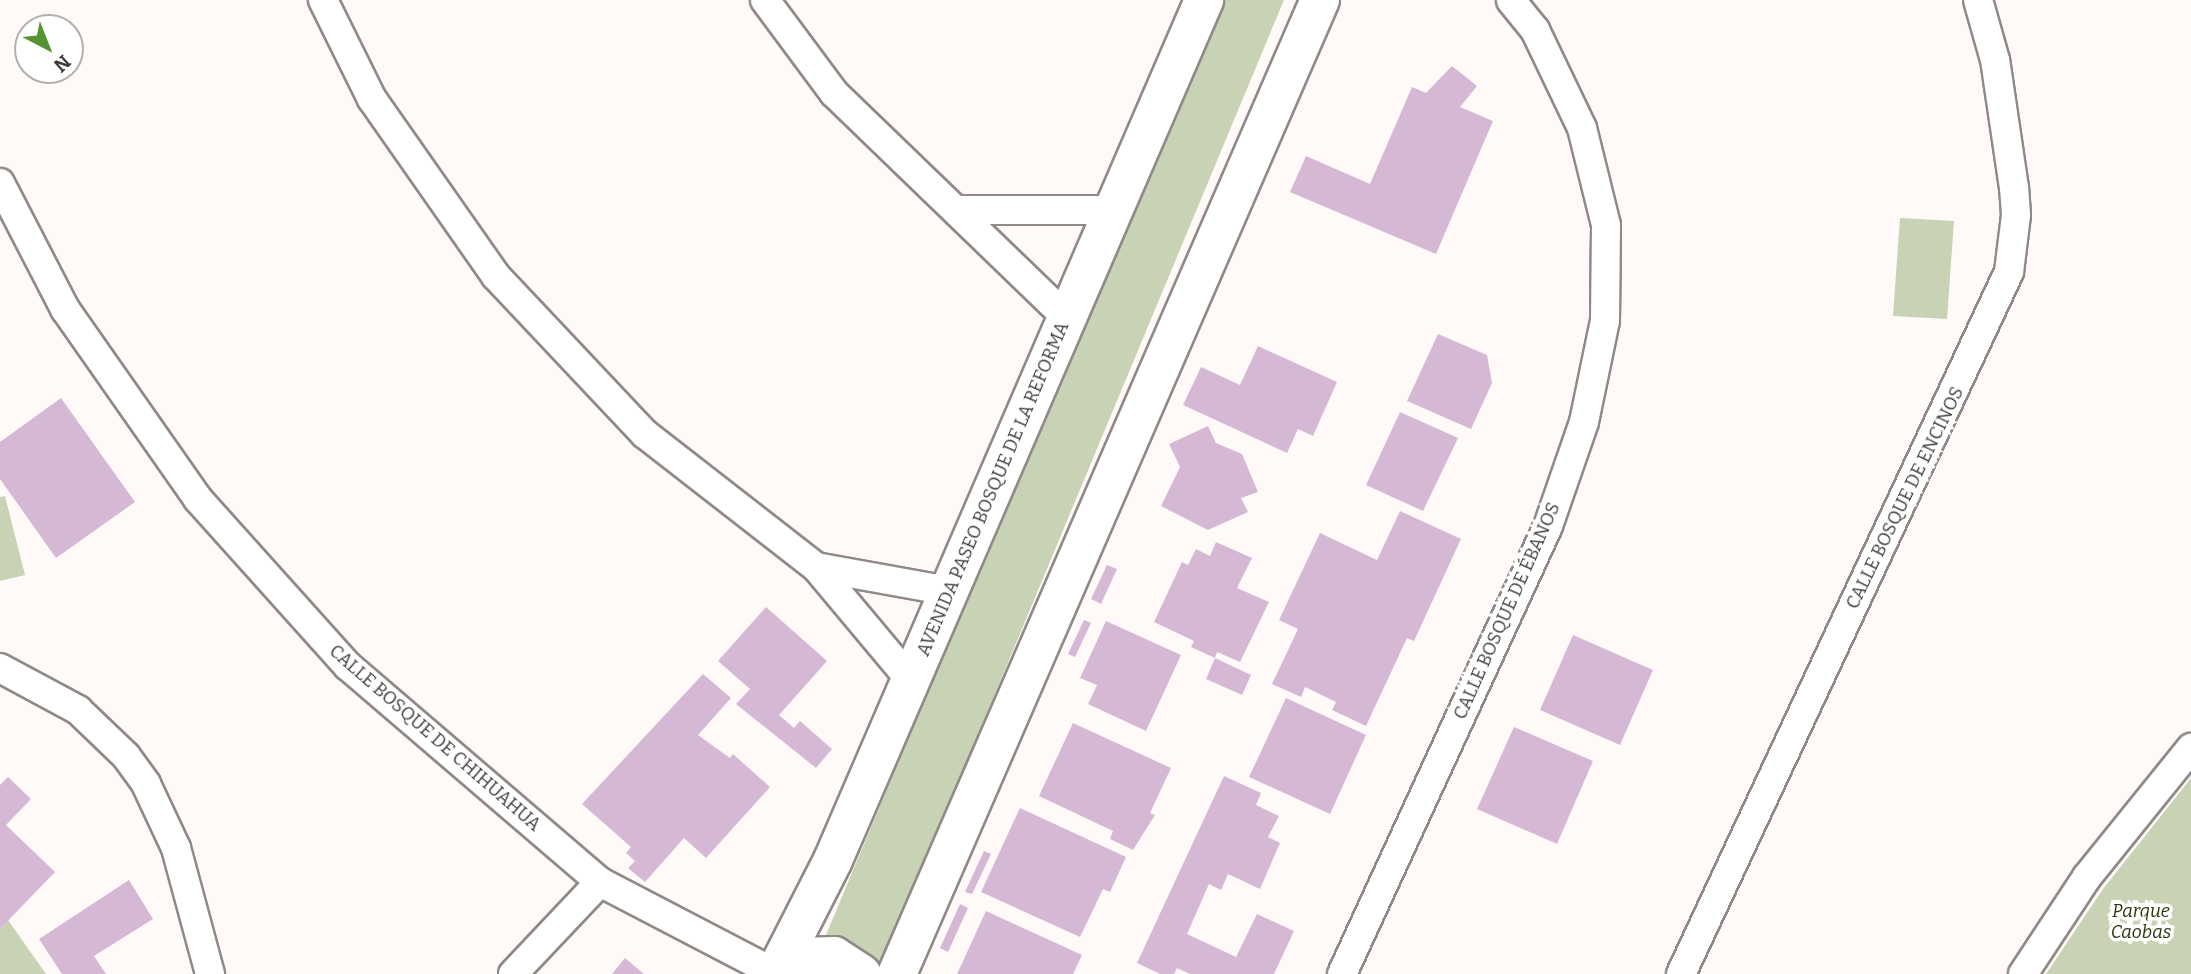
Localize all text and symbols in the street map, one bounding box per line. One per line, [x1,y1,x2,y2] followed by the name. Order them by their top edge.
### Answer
[14,14,84,84] north arrow
[49,50,75,77] text: N
[913,319,1073,659] street label: AVENIDA PASEO BOSQUE DE LA REFORMA
[1842,384,1968,612] street label: CALLE BOSQUE DE ENCINOS
[1449,499,1565,723] street label: CALLE BOSQUE DE ÉBANOS
[325,640,545,836] street label: CALLE BOSQUE DE CHIHUAHUA
[2111,901,2171,944] park label: Parque Caobas

